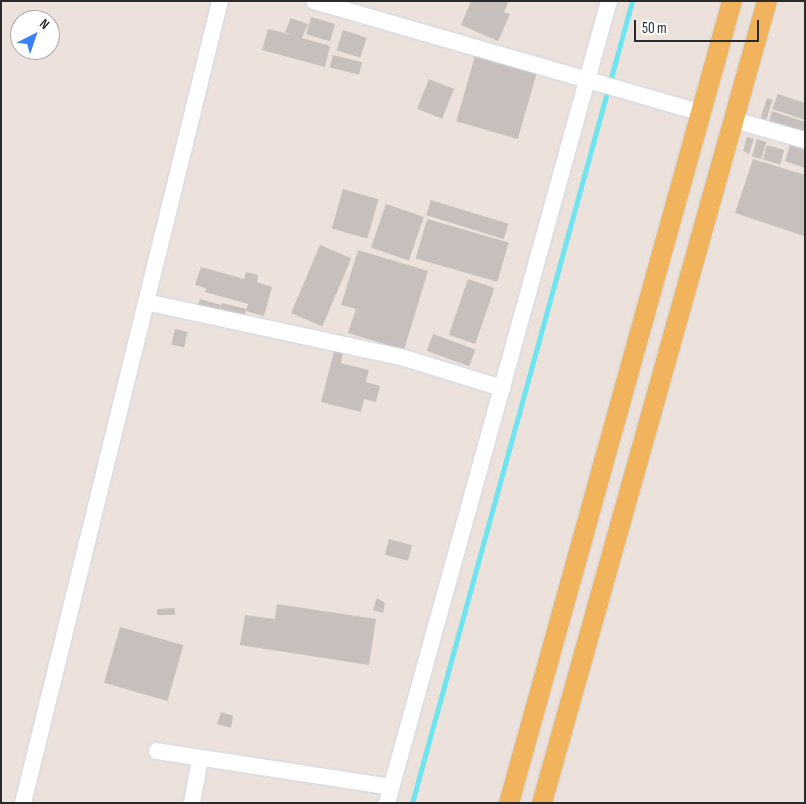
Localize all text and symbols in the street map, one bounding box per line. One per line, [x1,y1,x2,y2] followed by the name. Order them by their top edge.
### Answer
[10,10,60,60] north arrow
[636,10,761,42] scale bar
[36,15,53,33] text: N
[642,19,667,38] text: 50 m

